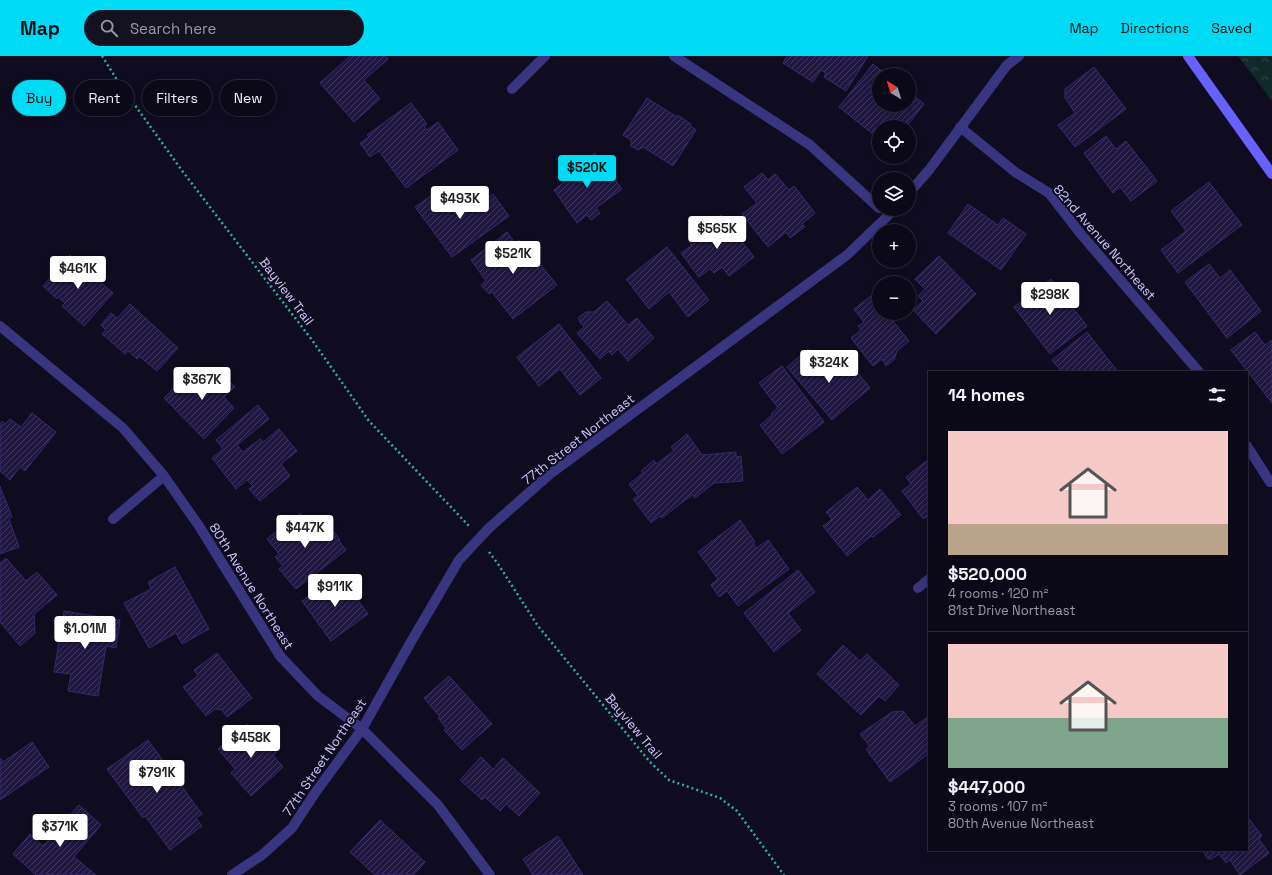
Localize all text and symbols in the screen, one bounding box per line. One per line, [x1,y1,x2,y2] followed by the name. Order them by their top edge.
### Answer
[84,10,364,46] search box
[20,16,60,41] text: Map
[98,17,120,39] icon: search
[130,19,216,38] text: Search here
[1069,19,1099,37] text: Map
[1121,19,1189,37] text: Directions
[1211,19,1252,37] text: Saved
[872,68,916,112] north arrow
[872,68,916,320] map controls
[12,80,66,116] chip: Buy
[74,80,134,116] chip: Rent
[142,80,212,116] chip: Filters
[220,80,276,116] chip: New
[872,120,916,164] button: locate
[559,155,615,189] pin: $520K
[567,159,607,176] text: $520K
[872,172,916,216] button: layers
[1050,181,1160,304] street label: 82nd Avenue Northeast
[432,186,488,220] pin: $493K
[440,190,480,207] text: $493K
[689,216,745,250] pin: $565K
[697,220,737,237] text: $565K
[872,224,916,268] button: +
[485,241,541,275] pin: $521K
[494,245,532,262] text: $521K
[256,254,318,328] street label: Bayview Trail
[50,256,106,290] pin: $461K
[59,260,97,277] text: $461K
[872,276,916,320] button: −
[1022,282,1078,316] pin: $298K
[1030,286,1070,303] text: $298K
[801,350,857,384] pin: $324K
[809,354,849,371] text: $324K
[174,367,230,401] pin: $367K
[183,371,221,388] text: $367K
[948,384,1025,406] text: 14 homes
[1206,384,1228,406] icon: filters
[519,390,638,489] street label: 77th Street Northeast
[1052,457,1124,529] icon: home
[277,515,333,549] pin: $447K
[285,519,325,536] text: $447K
[206,520,298,653] street label: 80th Avenue Northeast
[948,563,1027,585] text: $520,000
[307,574,363,608] pin: $911K
[317,578,353,595] text: $911K
[948,585,1048,602] text: 4 rooms · 120 m²
[948,602,1075,619] text: 81st Drive Northeast
[52,616,118,650] pin: $1.01M
[63,620,107,637] text: $1.01M
[1052,670,1124,742] icon: home
[601,690,666,763] street label: Bayview Trail
[279,695,370,819] street label: 77th Street Northeast
[223,725,279,759] pin: $458K
[231,729,271,746] text: $458K
[129,760,185,794] pin: $791K
[138,764,176,781] text: $791K
[948,776,1025,798] text: $447,000
[948,798,1047,815] text: 3 rooms · 107 m²
[32,814,88,848] pin: $371K
[948,815,1094,832] text: 80th Avenue Northeast
[42,818,78,835] text: $371K

